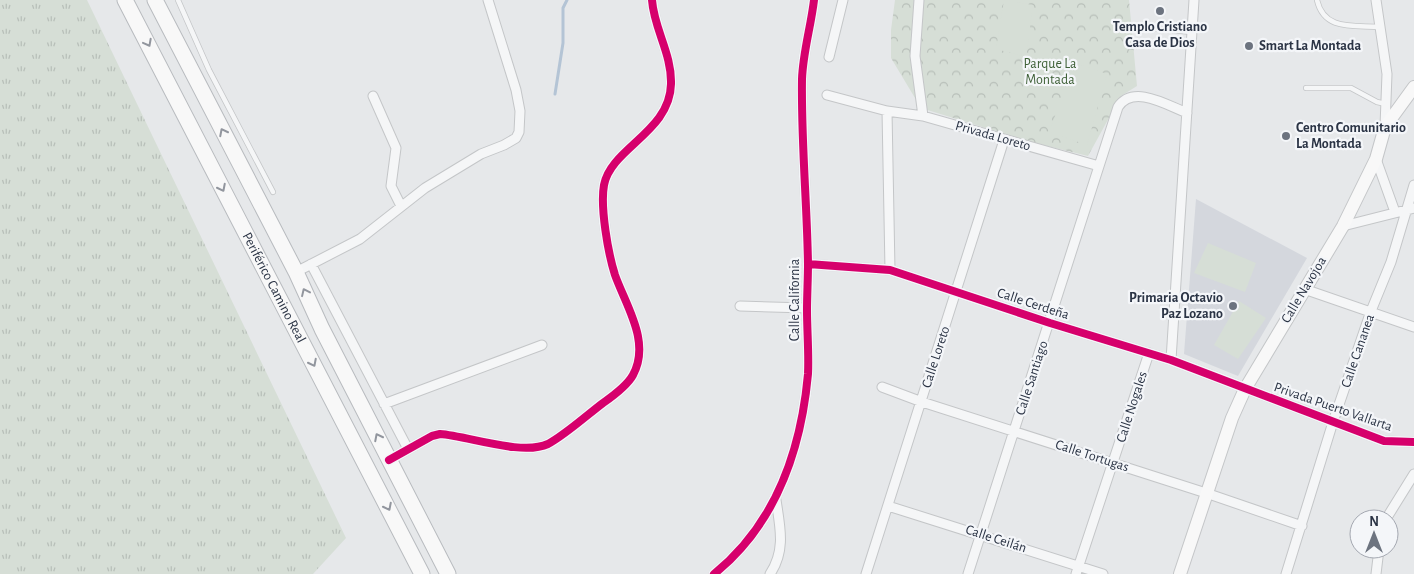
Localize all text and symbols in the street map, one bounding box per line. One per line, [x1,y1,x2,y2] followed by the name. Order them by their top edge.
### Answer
[1154,5,1166,17] marker: Templo Cristiano Casa de Dios
[1113,20,1207,50] place label: Templo Cristiano Casa de Dios
[142,38,152,47] one-way arrow
[1259,39,1361,53] place label: Smart La Montada
[1243,40,1255,52] marker: Smart La Montada
[1023,57,1077,87] park label: Parque La Montada
[954,119,1032,153] street label: Privada Loreto
[1296,121,1406,151] place label: Centro Comunitario La Montada
[219,128,229,137] one-way arrow
[1280,130,1292,142] marker: Centro Comunitario La Montada
[216,182,226,191] one-way arrow
[240,230,308,345] street label: Periférico Camino Real
[1279,254,1329,326] street label: Calle Navojoa
[788,258,802,341] street label: Calle California
[995,286,1071,322] street label: Calle Cerdeña
[301,288,311,297] one-way arrow
[1129,291,1223,321] place label: Primaria Octavio Paz Lozano
[1227,300,1239,312] marker: Primaria Octavio Paz Lozano
[1339,312,1377,390] street label: Calle Cananea
[919,324,953,390] street label: Calle Loreto
[1013,339,1051,417] street label: Calle Santiago
[307,358,317,367] one-way arrow
[1114,370,1150,444] street label: Calle Nogales
[1272,380,1394,434] street label: Privada Puerto Vallarta
[374,433,384,442] one-way arrow
[1053,438,1131,474] street label: Calle Tortugas
[382,502,392,511] one-way arrow
[1349,509,1399,559] north arrow
[1369,515,1379,529] text: N
[964,523,1028,555] street label: Calle Ceilán

